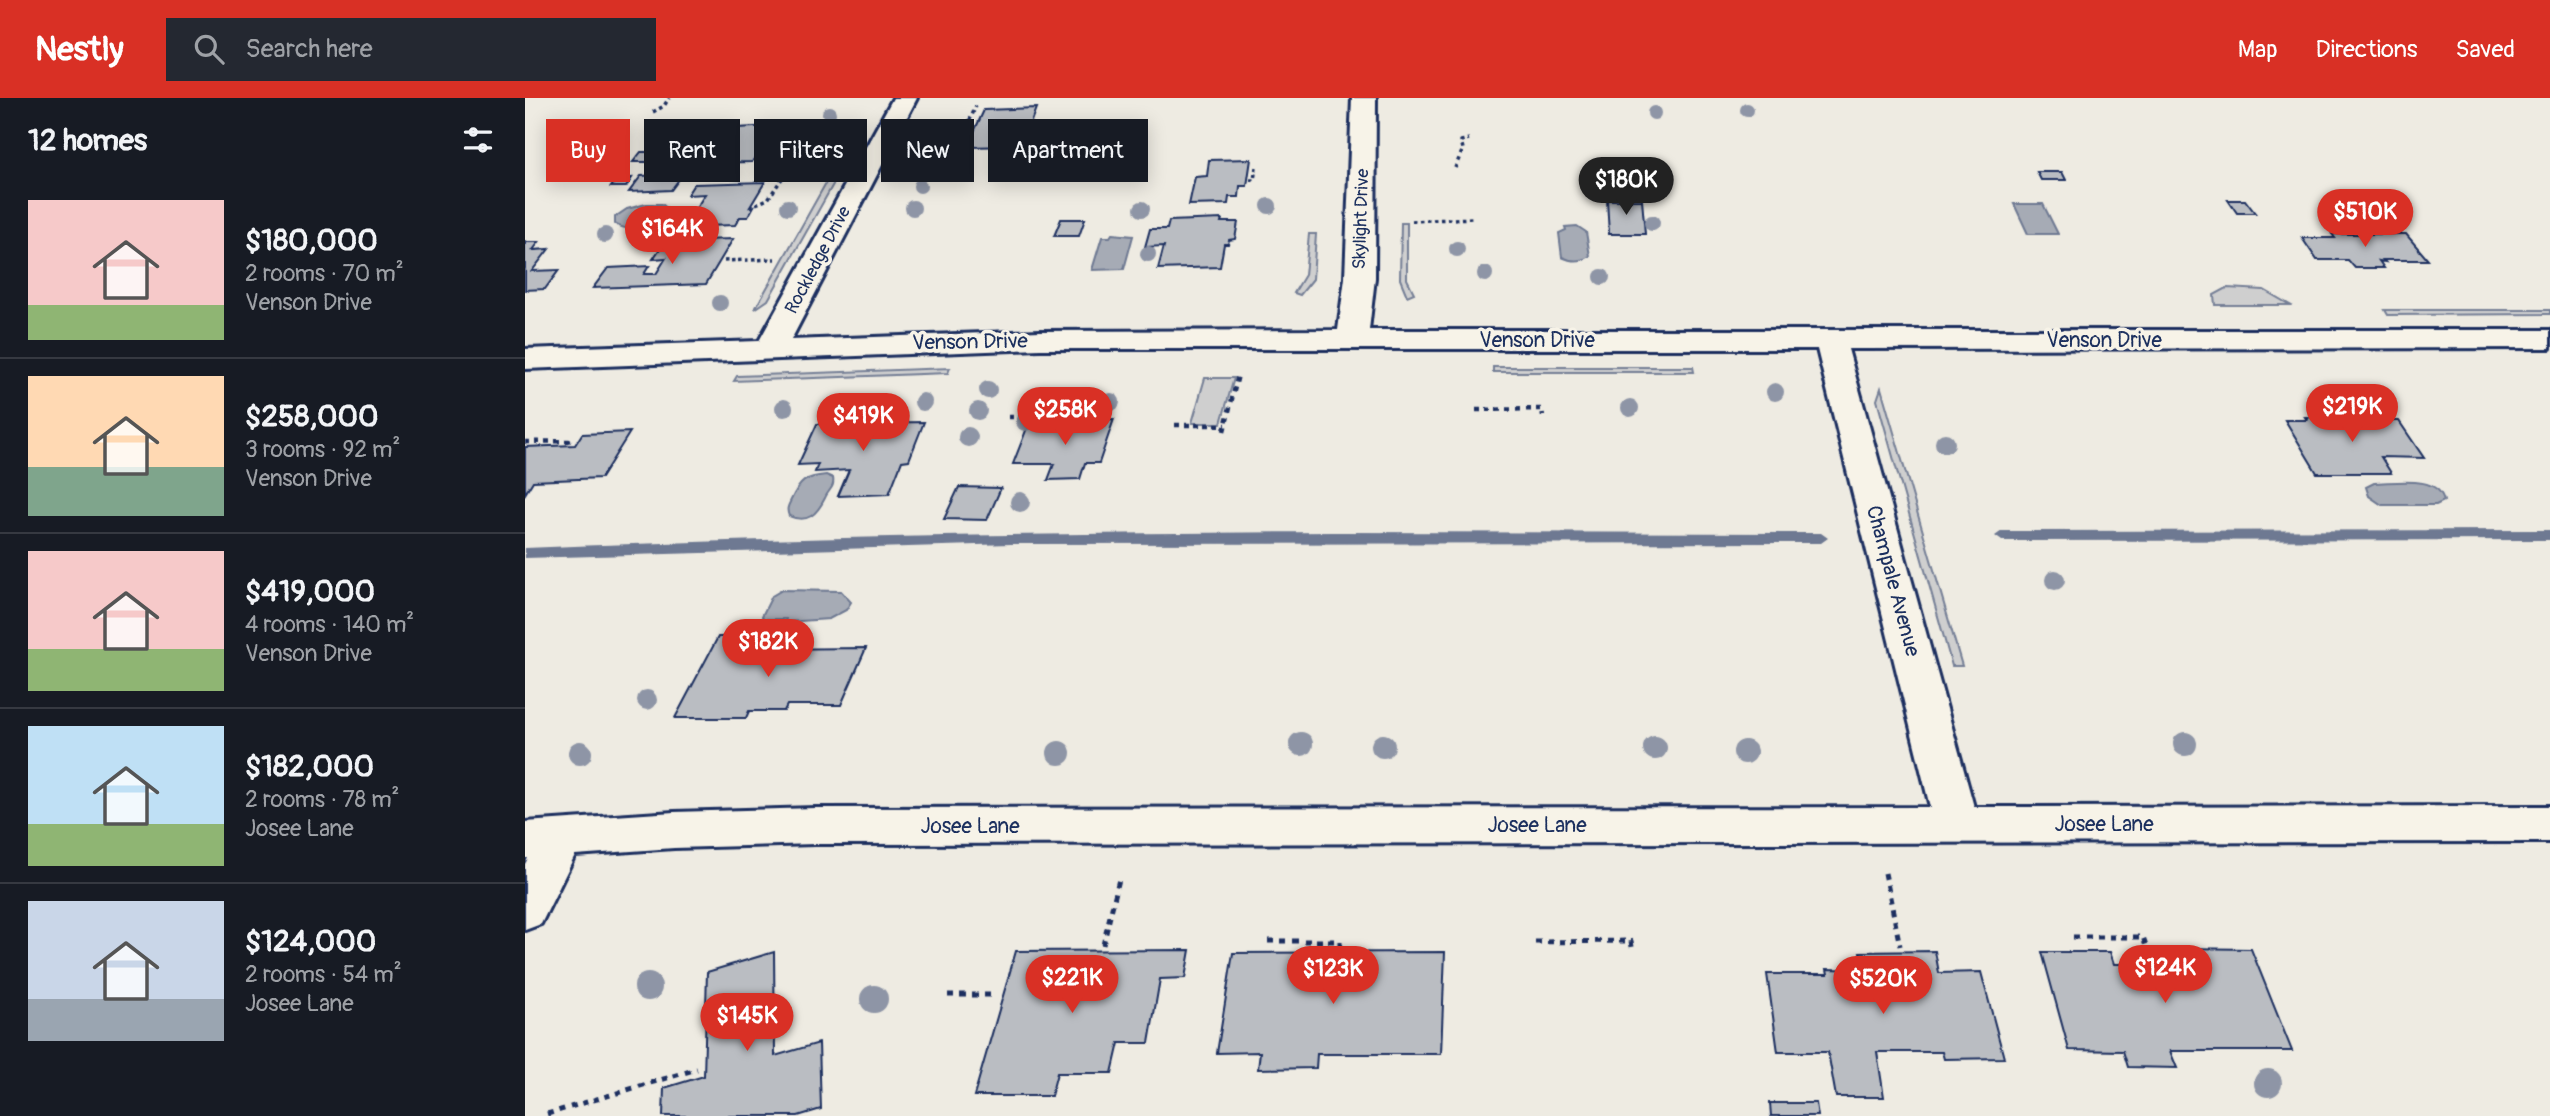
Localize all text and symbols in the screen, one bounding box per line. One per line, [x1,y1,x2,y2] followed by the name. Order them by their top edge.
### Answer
[166,18,656,81] search box
[35,29,124,70] text: Nestly
[190,30,228,68] icon: search
[246,33,373,65] text: Search here
[2238,35,2278,64] text: Map
[2316,35,2417,64] text: Directions
[2455,35,2515,64] text: Saved
[546,119,630,182] chip: Buy
[644,119,740,182] chip: Rent
[754,119,867,182] chip: Filters
[881,119,974,182] chip: New
[988,119,1148,182] chip: Apartment
[459,121,497,159] icon: filters
[28,122,147,159] text: 12 homes
[1577,158,1675,217] pin: $180K
[1595,165,1657,194] text: $180K
[1348,168,1374,270] street label: Skylight Drive
[2316,190,2414,249] pin: $510K
[2333,197,2397,226] text: $510K
[780,202,856,318] street label: Rockledge Drive
[623,206,721,266] pin: $164K
[641,214,703,243] text: $164K
[245,222,378,259] text: $180,000
[84,228,168,312] icon: home
[245,259,404,288] text: 2 rooms · 70 m²
[245,288,372,317] text: Venson Drive
[912,327,1029,357] street label: Venson Drive
[1479,327,1595,354] street label: Venson Drive
[2046,327,2162,354] street label: Venson Drive
[2303,384,2401,444] pin: $219K
[1016,388,1114,447] pin: $258K
[2322,392,2382,421] text: $219K
[814,394,912,453] pin: $419K
[1033,395,1097,424] text: $258K
[245,398,379,435] text: $258,000
[833,401,893,430] text: $419K
[84,404,168,488] icon: home
[245,435,400,464] text: 3 rooms · 92 m²
[245,464,372,493] text: Venson Drive
[1860,502,1926,660] street label: Champale Avenue
[245,573,375,610] text: $419,000
[84,579,168,663] icon: home
[245,610,414,639] text: 4 rooms · 140 m²
[719,620,817,679] pin: $182K
[738,627,798,656] text: $182K
[245,639,372,668] text: Venson Drive
[245,748,374,785] text: $182,000
[84,754,168,838] icon: home
[245,785,399,814] text: 2 rooms · 78 m²
[2054,811,2154,838] street label: Josee Lane
[1487,812,1587,839] street label: Josee Lane
[920,813,1020,840] street label: Josee Lane
[245,814,354,843] text: Josee Lane
[245,923,376,960] text: $124,000
[84,929,168,1013] icon: home
[1284,946,1382,1006] pin: $123K
[2116,946,2214,1005] pin: $124K
[2134,953,2196,982] text: $124K
[1303,954,1363,983] text: $123K
[1023,956,1121,1015] pin: $221K
[1834,956,1932,1016] pin: $520K
[245,960,402,989] text: 2 rooms · 54 m²
[1041,963,1103,992] text: $221K
[1849,964,1917,993] text: $520K
[245,989,354,1018] text: Josee Lane
[698,993,796,1053] pin: $145K
[716,1001,778,1030] text: $145K

